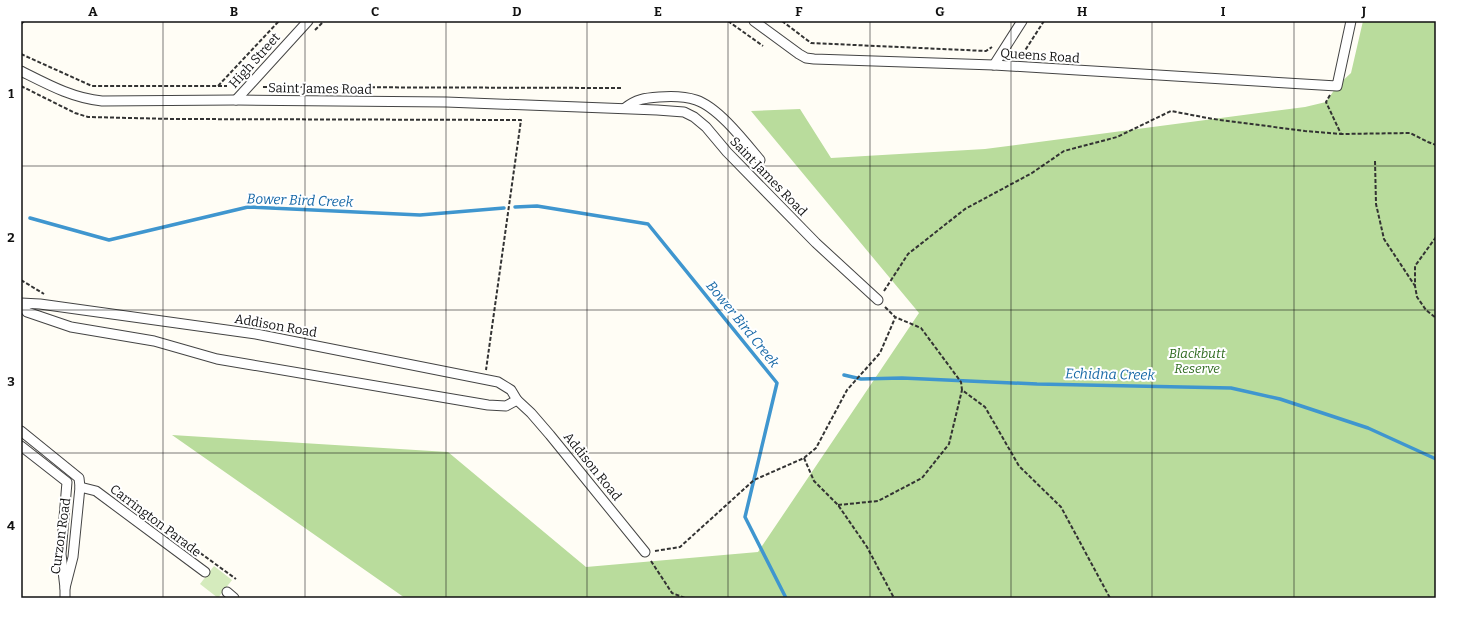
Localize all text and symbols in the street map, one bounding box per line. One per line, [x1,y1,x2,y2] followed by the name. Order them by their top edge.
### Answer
[88,4,98,19] text: A
[230,4,238,19] text: B
[371,4,379,19] text: C
[512,4,522,19] text: D
[654,4,662,19] text: E
[795,4,803,19] text: F
[935,4,945,19] text: G
[1077,4,1087,19] text: H
[1221,4,1226,19] text: I
[1361,4,1367,19] text: J
[226,30,283,91] street label: High Street
[1000,45,1080,66] street label: Queens Road
[268,80,372,97] street label: Saint James Road
[8,86,14,101] text: 1
[727,134,810,219] street label: Saint James Road
[246,190,354,211] water label: Bower Bird Creek
[7,230,15,245] text: 2
[702,278,783,371] water label: Bower Bird Creek
[234,311,319,340] street label: Addison Road
[1169,346,1226,376] park label: Blackbutt Reserve
[1065,365,1155,384] water label: Echidna Creek
[7,374,15,389] text: 3
[561,429,625,504] street label: Addison Road
[107,481,204,560] street label: Carrington Parade
[48,497,73,575] street label: Curzon Road
[7,518,15,533] text: 4

